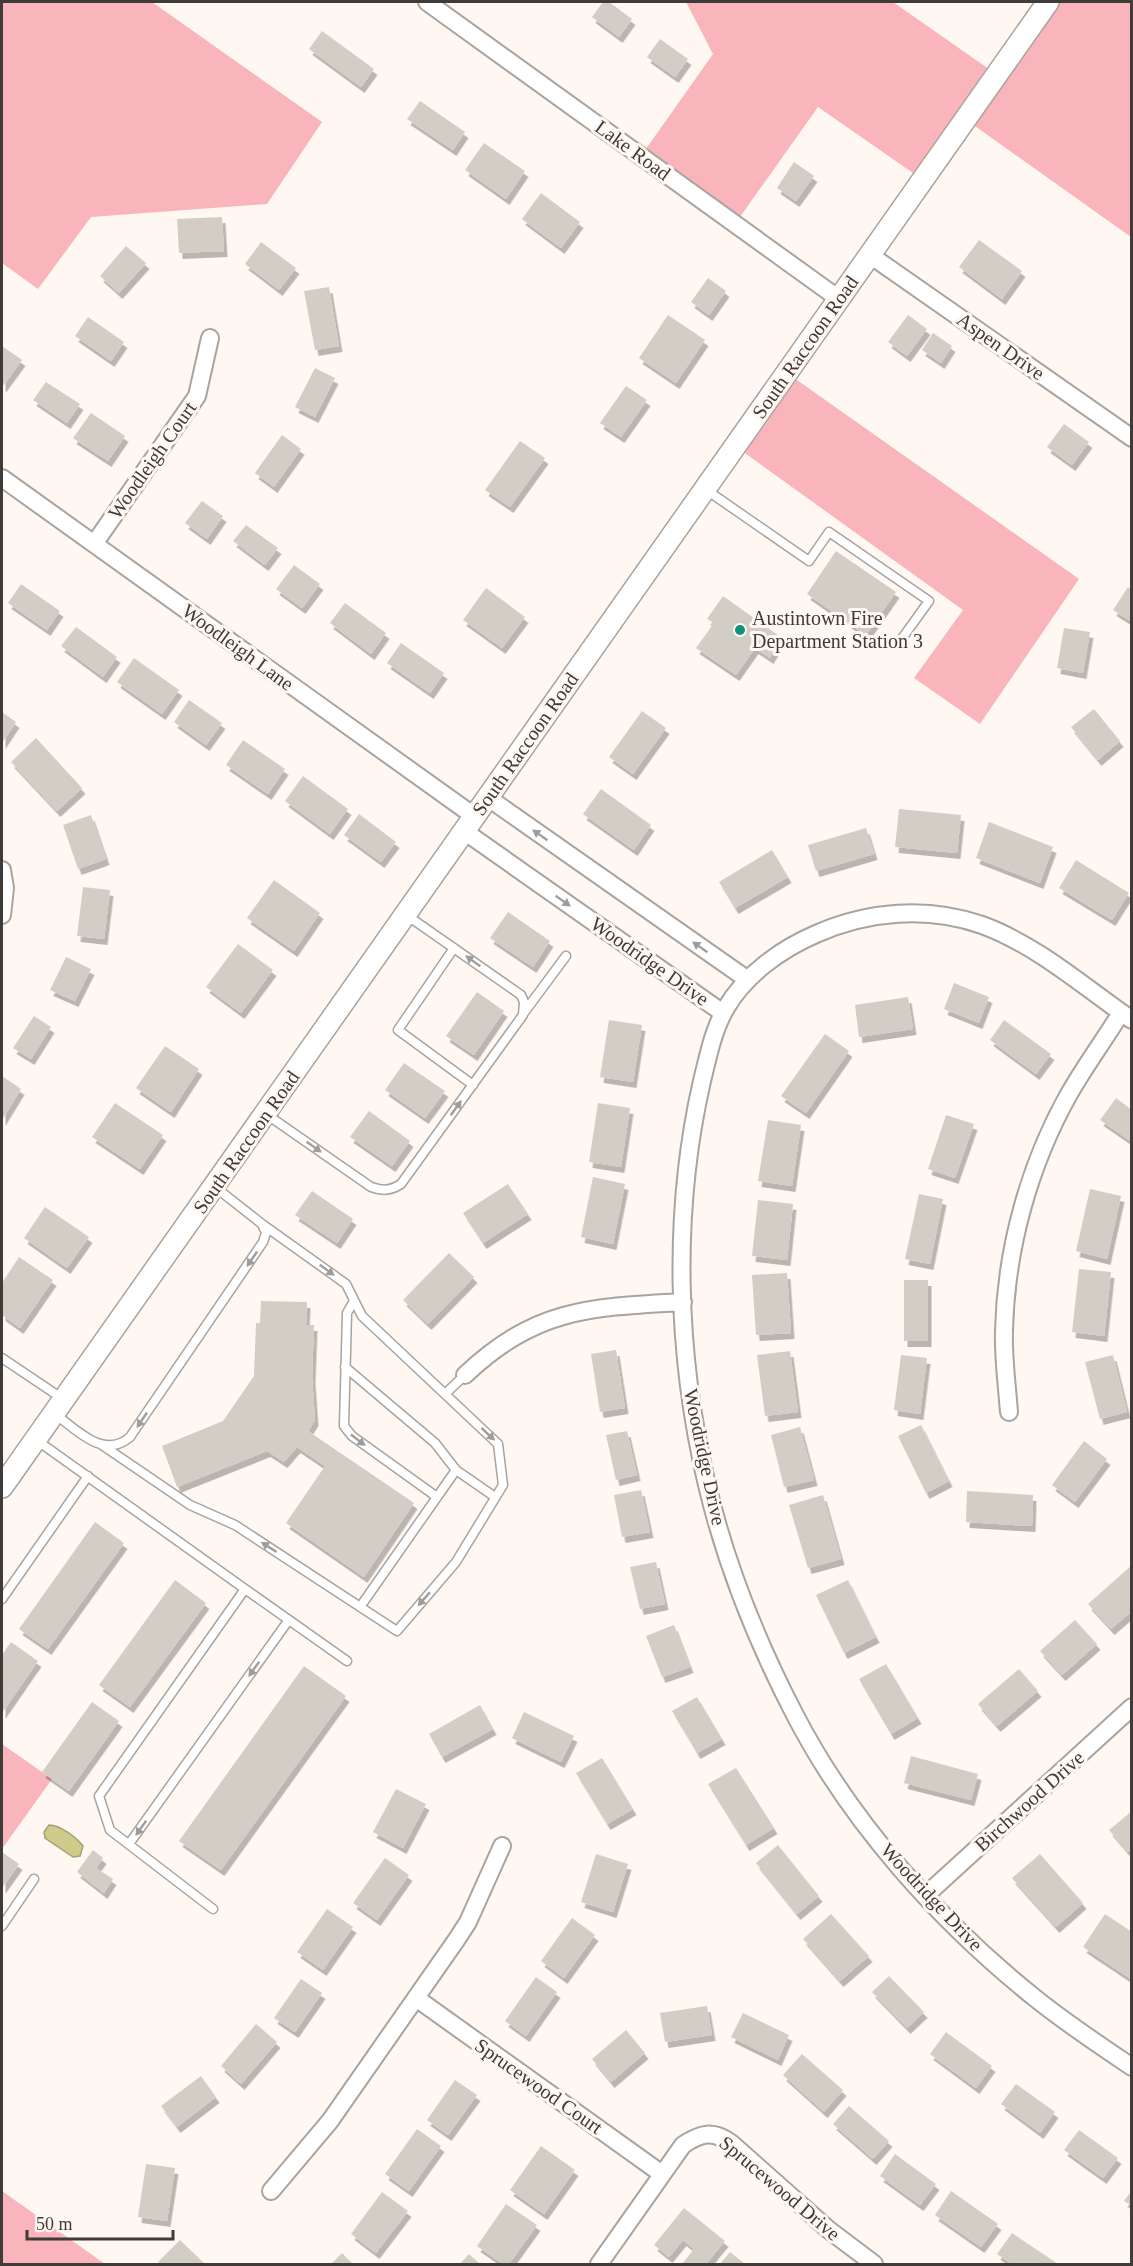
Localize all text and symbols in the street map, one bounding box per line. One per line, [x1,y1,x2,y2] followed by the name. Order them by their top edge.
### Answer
[591,115,675,185] street label: Lake Road
[748,272,862,422] street label: South Raccoon Road
[952,308,1049,385] street label: Aspen Drive
[103,397,202,523] street label: Woodleigh Court
[177,599,298,696] street label: Woodleigh Lane
[752,607,923,653] place label: Austintown Fire Department Station 3
[733,623,747,637] marker: Austintown Fire Department Station 3
[468,669,582,819] street label: South Raccoon Road
[533,829,549,841] one-way arrow
[555,895,571,907] one-way arrow
[586,912,713,1011] street label: Woodridge Drive
[692,941,708,953] one-way arrow
[465,955,481,967] one-way arrow
[189,1067,303,1217] street label: South Raccoon Road
[450,1101,462,1117] one-way arrow
[305,1141,321,1153] one-way arrow
[246,1250,257,1267] one-way arrow
[318,1264,334,1276] one-way arrow
[679,1387,730,1528] street label: Woodridge Drive
[137,1412,148,1428] one-way arrow
[480,1427,495,1441] one-way arrow
[350,1434,366,1447] one-way arrow
[261,1542,277,1553] one-way arrow
[417,1592,431,1607] one-way arrow
[248,1661,260,1677] one-way arrow
[970,1746,1088,1856] street label: Birchwood Drive
[135,1819,147,1835] one-way arrow
[876,1839,987,1956] street label: Woodridge Drive
[470,2034,607,2139] street label: Sprucewood Court
[715,2131,845,2246] street label: Sprucewood Drive
[27,2203,172,2241] scale bar
[36,2214,73,2234] text: 50 m

